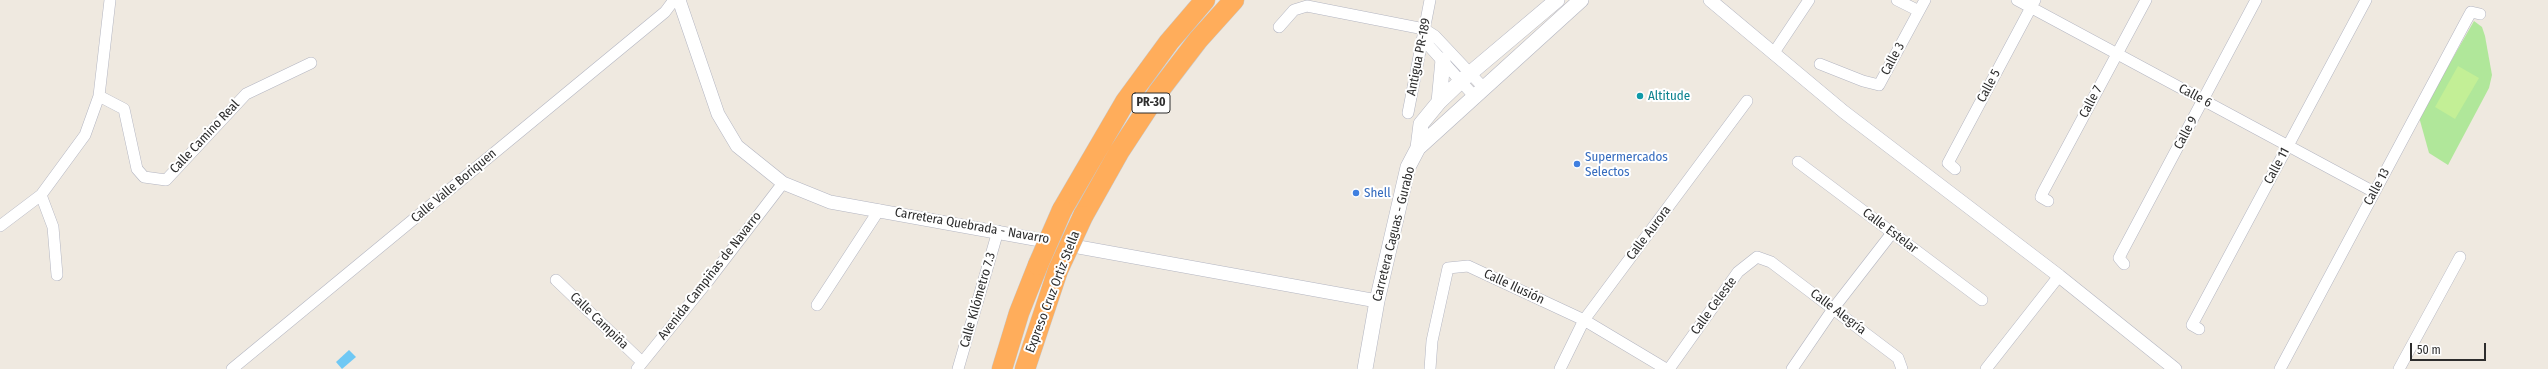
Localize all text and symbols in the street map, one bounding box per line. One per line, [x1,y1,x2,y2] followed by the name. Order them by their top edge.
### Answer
[1404,17,1434,97] street label: Antigua PR-189
[1878,40,1908,78] street label: Calle 3
[1974,67,2004,105] street label: Calle 5
[2176,81,2214,111] street label: Calle 6
[2076,83,2106,121] street label: Calle 7
[1648,88,1690,104] place label: Altitude
[1635,91,1645,101] marker: Altitude
[1132,93,1170,113] road number: PR-30
[167,97,243,177] street label: Calle Camino Real
[2171,114,2201,152] street label: Calle 9
[2261,145,2293,187] street label: Calle 11
[408,146,500,226] street label: Calle Valle Boriquen
[1585,149,1668,180] place label: Supermercados Selectos
[1572,159,1582,169] marker: Supermercados Selectos
[1370,165,1418,303] street label: Carretera Caguas - Gurabo
[2361,166,2393,208] street label: Calle 13
[1364,185,1391,201] place label: Shell
[1351,188,1361,198] marker: Shell
[1623,203,1675,263] street label: Calle Aurora
[894,205,1050,247] street label: Carretera Quebrada - Navarro
[1859,205,1921,257] street label: Calle Estelar
[655,209,765,343] street label: Avenida Campiñas de Navarro
[1023,229,1083,355] street label: Expreso Cruz Ortiz Stella
[957,251,999,349] street label: Calle Kilómetro 7.3
[1481,266,1547,308] street label: Calle Ilusión
[1688,274,1740,338] street label: Calle Celeste
[1807,286,1869,338] street label: Calle Alegría
[567,289,631,353] street label: Calle Campiña
[2412,335,2488,361] scale bar
[2417,343,2441,357] text: 50 m

